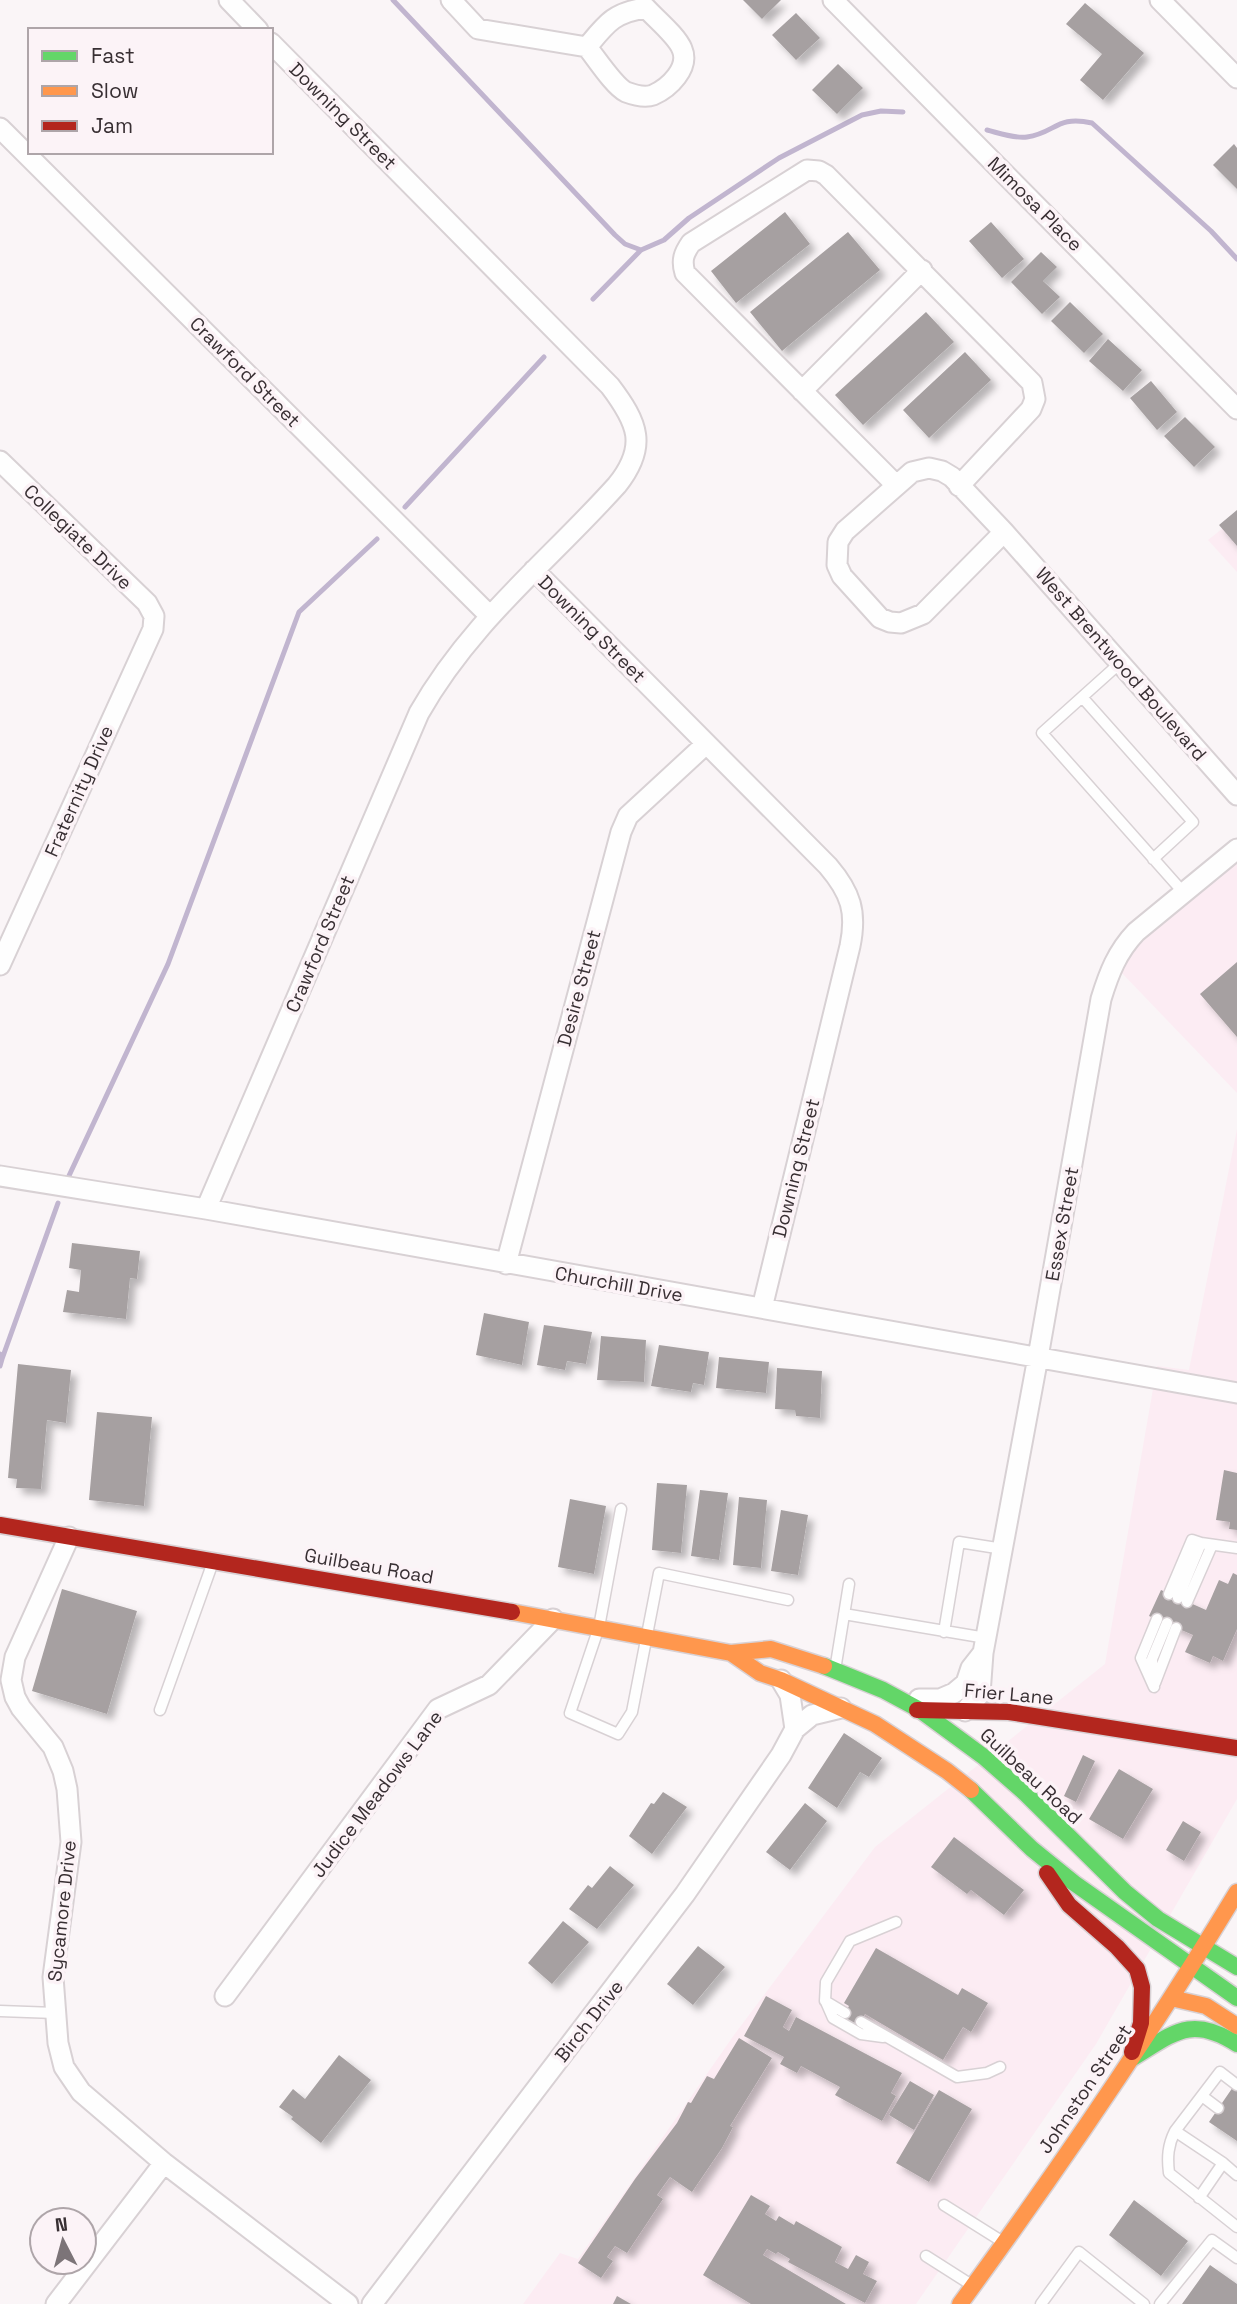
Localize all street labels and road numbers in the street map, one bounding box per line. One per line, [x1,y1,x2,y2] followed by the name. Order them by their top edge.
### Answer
[284,57,402,175] street label: Downing Street
[982,151,1088,257] street label: Mimosa Place
[184,311,306,433] street label: Crawford Street
[18,479,138,595] street label: Collegiate Drive
[1030,562,1212,766] street label: West Brentwood Boulevard
[533,570,651,688] street label: Downing Street
[39,721,119,861] street label: Fraternity Drive
[280,872,360,1016] street label: Crawford Street
[551,927,607,1049] street label: Desire Street
[767,1096,825,1240] street label: Downing Street
[1040,1165,1084,1283] street label: Essex Street
[553,1260,685,1308] street label: Churchill Drive
[302,1542,436,1590] street label: Guilbeau Road
[963,1678,1055,1710] street label: Frier Lane
[306,1705,448,1883] street label: Judice Meadows Lane
[975,1722,1087,1830] street label: Guilbeau Road
[42,1839,82,1983] street label: Sycamore Drive
[549,1975,629,2067] street label: Birch Drive
[1033,2020,1137,2158] street label: Johnston Street

